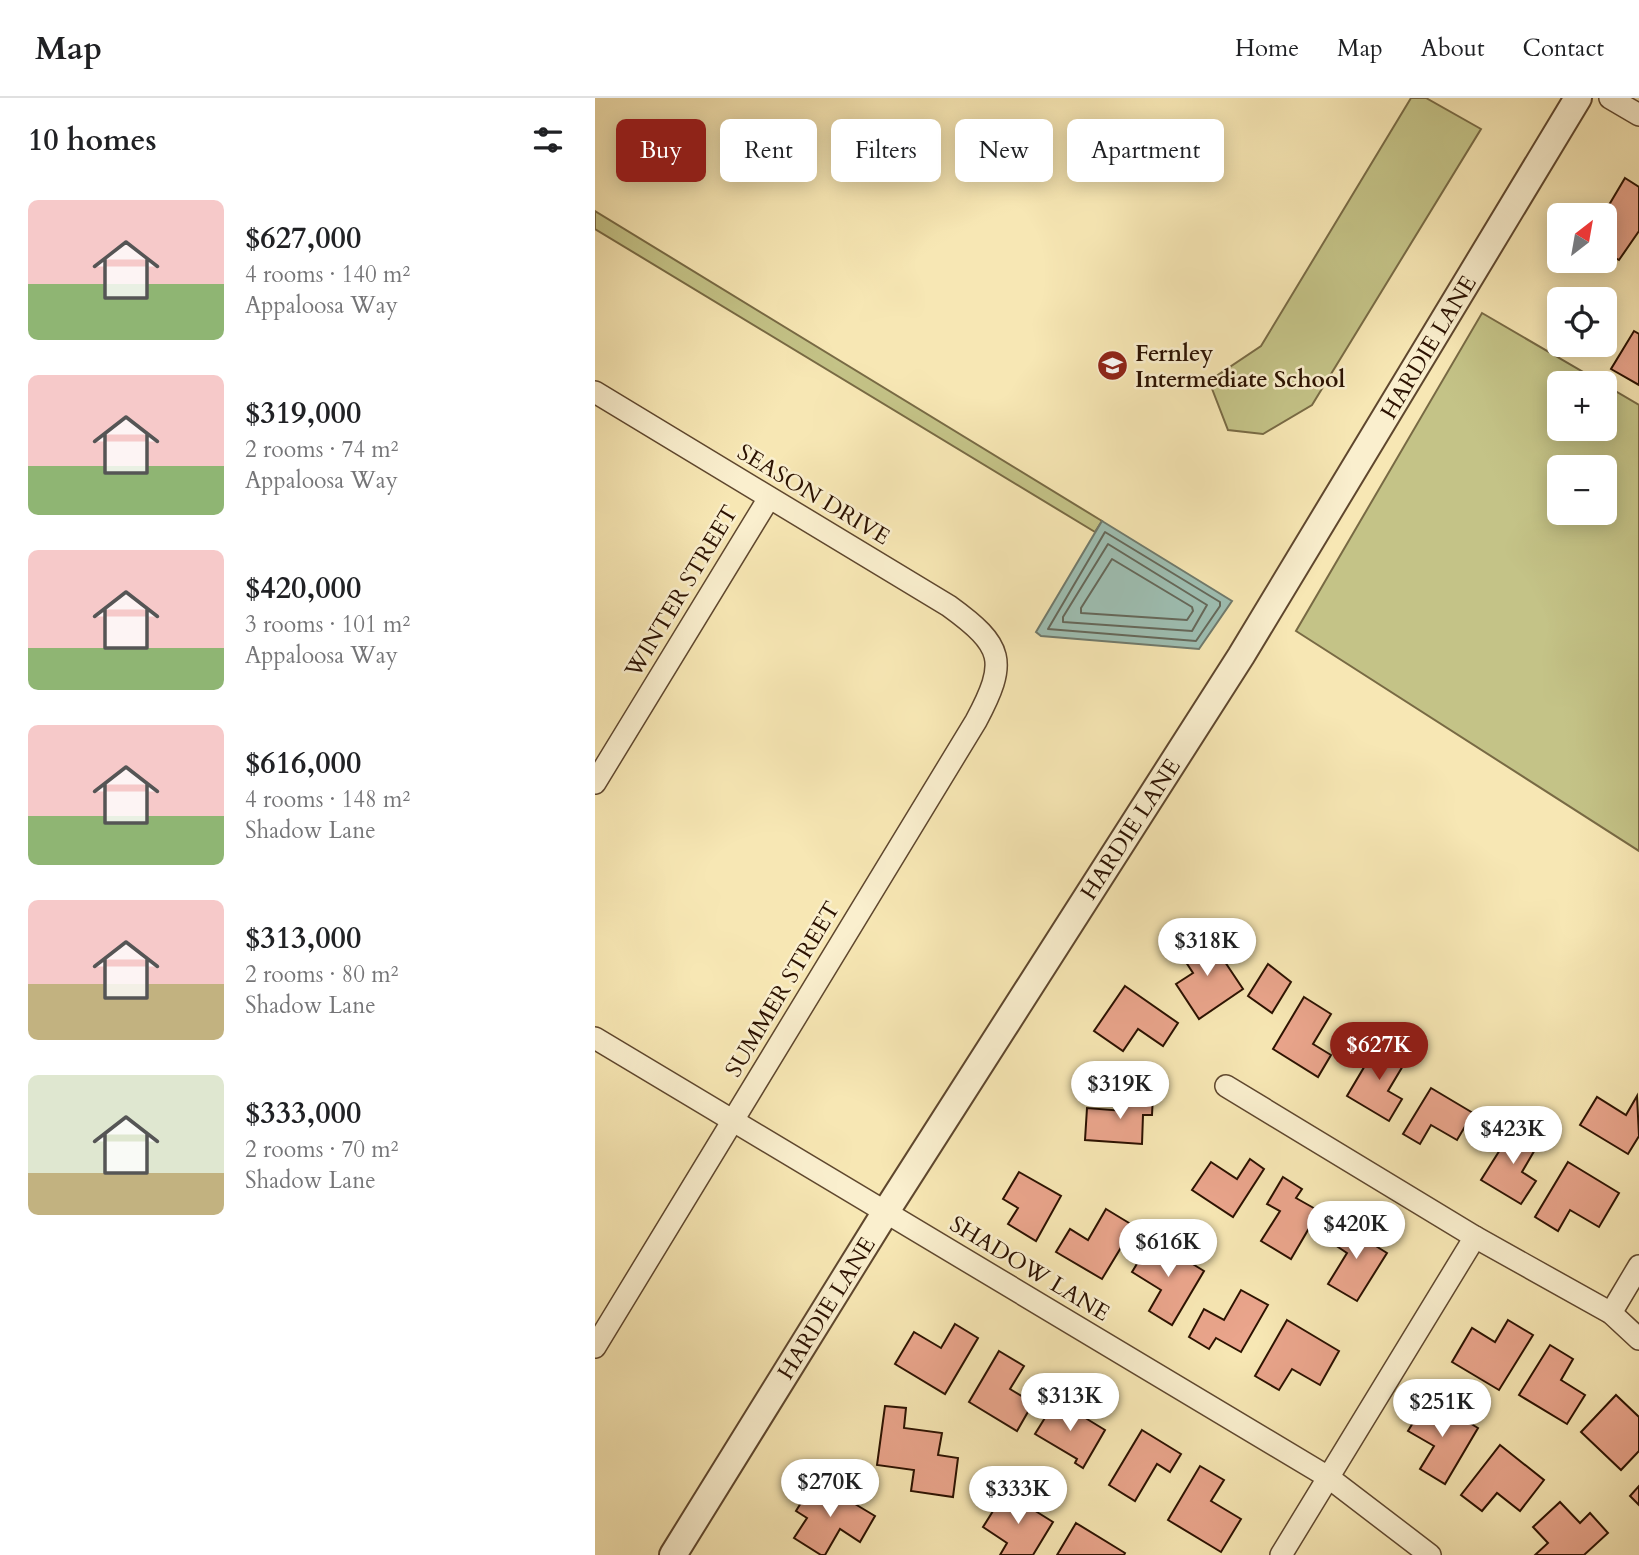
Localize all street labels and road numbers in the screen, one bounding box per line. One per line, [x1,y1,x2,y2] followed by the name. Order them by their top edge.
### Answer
[1373,270,1484,425] street label: HARDIE LANE
[732,437,896,552] street label: SEASON DRIVE
[617,499,745,684] street label: WINTER STREET
[1073,753,1188,906] street label: HARDIE LANE
[718,896,847,1083] street label: SUMMER STREET
[944,1208,1115,1328] street label: SHADOW LANE
[770,1231,883,1385] street label: HARDIE LANE

